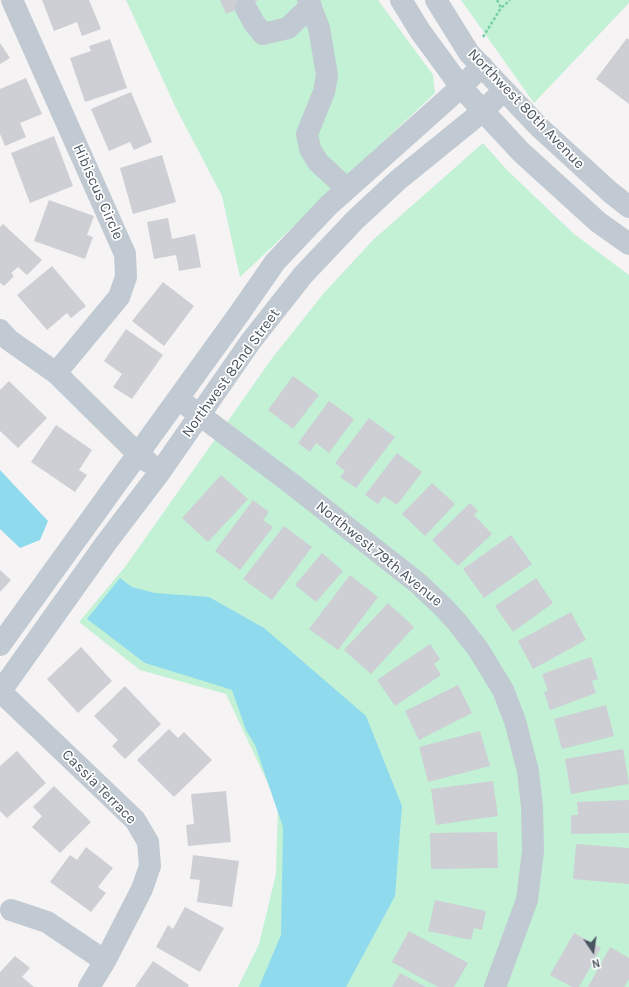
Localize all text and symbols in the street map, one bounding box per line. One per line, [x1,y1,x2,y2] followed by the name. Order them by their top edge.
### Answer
[464,45,588,173] street label: Northwest 80th Avenue
[69,141,127,243] street label: Hibiscus Circle
[178,305,284,441] street label: Northwest 82nd Street
[312,497,446,611] street label: Northwest 79th Avenue
[58,746,140,828] street label: Cassia Terrace
[573,931,613,971] north arrow
[591,956,601,970] text: N

